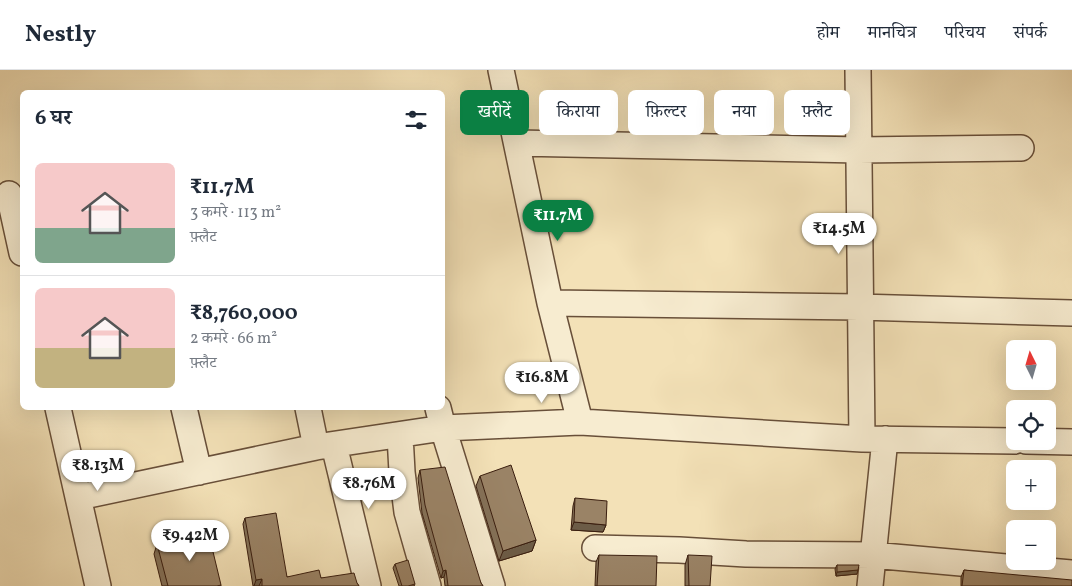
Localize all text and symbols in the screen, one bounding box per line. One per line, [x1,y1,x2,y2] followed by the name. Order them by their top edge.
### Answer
[25,18,96,52] text: Nestly
[817,21,840,46] text: होम
[868,21,916,46] text: मानचित्र
[944,21,985,46] text: परिचय
[1013,21,1047,46] text: संपर्क
[460,90,529,135] chip: खरीदें
[539,90,618,135] chip: किराया
[628,90,704,135] chip: फ़िल्टर
[714,90,774,135] chip: नया
[784,90,850,135] chip: फ़्लैट
[35,104,72,133] text: 6 घर
[402,106,430,134] icon: filters
[190,173,254,202] text: ₹11.7M
[75,183,135,243] icon: home
[517,200,599,242] pin: ₹11.7M
[190,202,281,224] text: 3 कमरे · 113 m²
[534,205,582,227] text: ₹11.7M
[798,212,880,255] pin: ₹14.5M
[813,218,865,240] text: ₹14.5M
[190,227,217,249] text: फ़्लैट
[190,299,298,328] text: ₹8,760,000
[75,308,135,368] icon: home
[190,328,277,350] text: 2 कमरे · 66 m²
[1006,340,1056,390] north arrow
[1006,340,1056,570] map controls
[190,353,217,375] text: फ़्लैट
[501,362,583,404] pin: ₹16.8M
[516,367,568,389] text: ₹16.8M
[1006,400,1056,450] button: locate
[57,450,139,492] pin: ₹8.13M
[72,455,124,477] text: ₹8.13M
[1006,460,1056,510] button: +
[328,468,410,510] pin: ₹8.76M
[342,473,396,495] text: ₹8.76M
[149,520,231,562] pin: ₹9.42M
[1006,520,1056,570] button: −
[162,525,218,547] text: ₹9.42M

